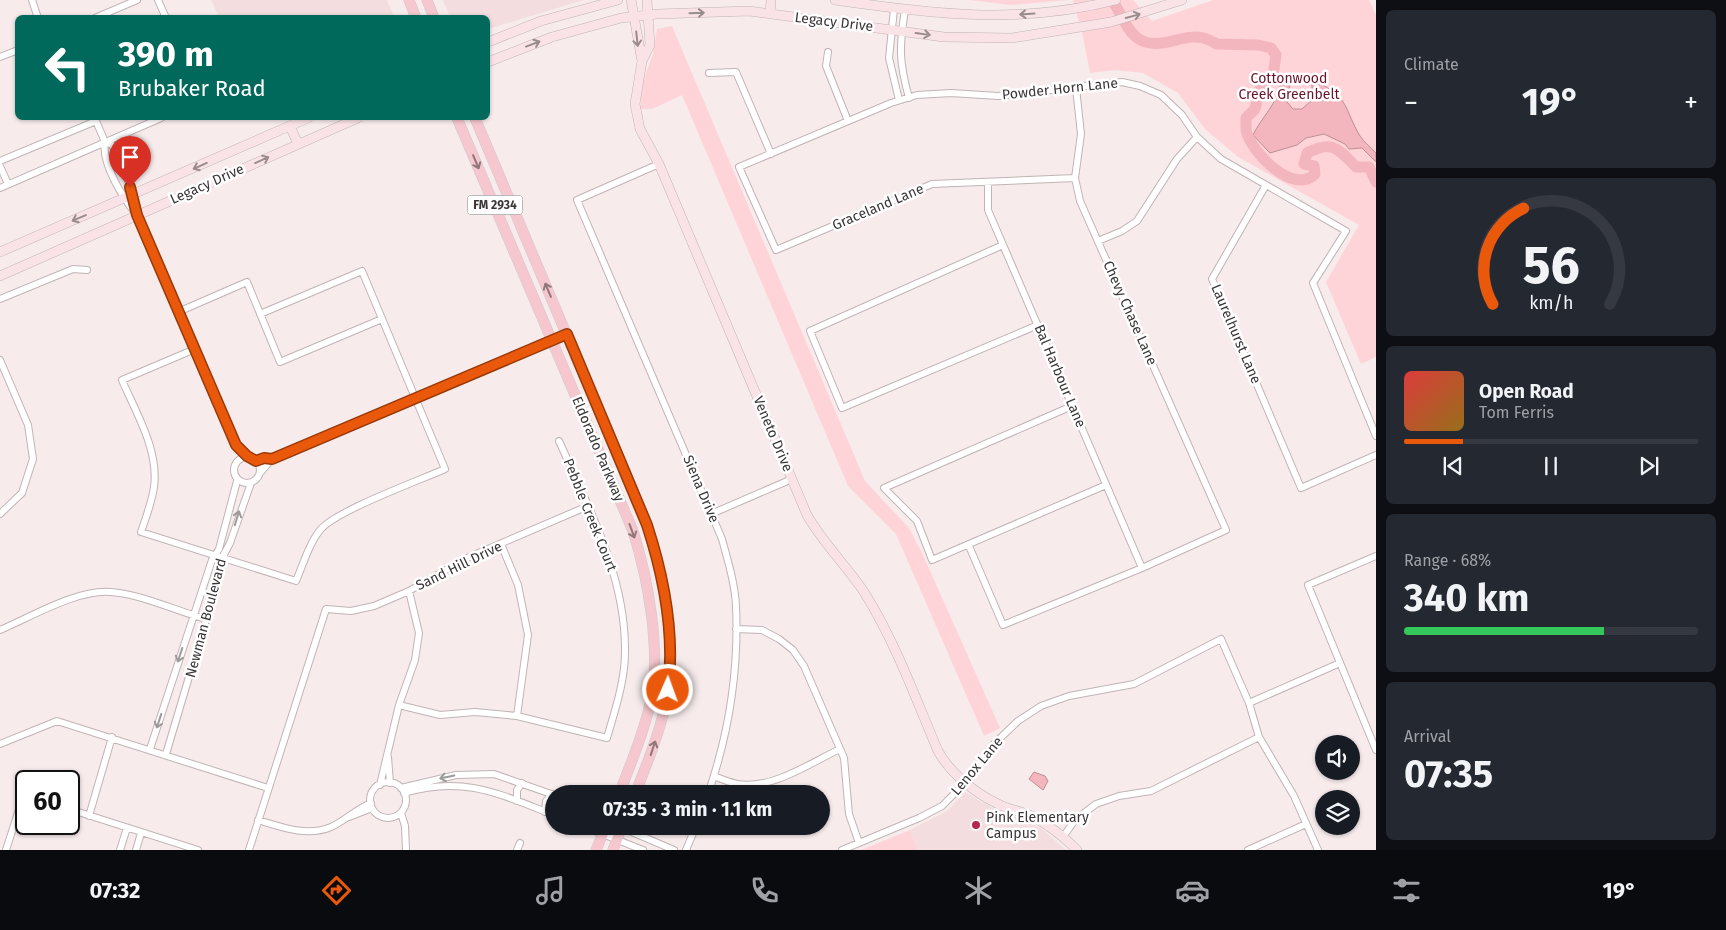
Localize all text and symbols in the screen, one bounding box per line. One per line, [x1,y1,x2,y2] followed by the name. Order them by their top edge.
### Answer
[689,8,705,17] one-way arrow
[794,9,874,35] street label: Legacy Drive
[1019,9,1035,18] one-way arrow
[1124,11,1140,20] one-way arrow
[914,29,930,39] one-way arrow
[632,31,642,47] one-way arrow
[118,33,214,75] text: 390 m
[35,35,100,100] icon: left
[525,39,540,48] one-way arrow
[1404,55,1459,74] text: Climate
[1238,70,1341,103] park label: Cottonwood Creek Greenbelt
[1001,74,1119,104] street label: Powder Horn Lane
[118,75,266,102] text: Brubaker Road
[1522,79,1580,125] text: 19°
[1404,86,1418,119] text: −
[1684,86,1698,119] text: +
[109,136,151,187] pin
[116,143,144,171] icon: arrive
[472,154,482,169] one-way arrow
[254,155,269,165] one-way arrow
[167,160,247,208] street label: Legacy Drive
[193,161,208,171] one-way arrow
[830,180,926,234] street label: Graceland Lane
[468,196,522,214] road number: FM 2934
[72,214,87,224] one-way arrow
[1522,234,1580,297] text: 56
[1099,258,1161,368] street label: Chevy Chase Lane
[1207,282,1265,386] street label: Laurelhurst Lane
[543,283,553,298] one-way arrow
[1529,292,1573,314] text: km/h
[1031,322,1089,430] street label: Bal Harbour Lane
[1479,380,1574,403] text: Open Road
[568,394,628,504] street label: Eldorado Parkway
[749,394,797,474] street label: Veneto Drive
[1479,403,1554,422] text: Tom Ferris
[1439,452,1467,480] icon: previous
[1537,452,1565,480] icon: pause
[1635,452,1663,480] icon: next
[679,453,723,525] street label: Siena Drive
[560,456,621,575] street label: Pebble Creek Court
[233,511,243,527] one-way arrow
[628,523,638,538] one-way arrow
[413,538,505,594] street label: Sand Hill Drive
[1404,551,1491,570] text: Range · 68%
[182,556,230,680] street label: Newman Boulevard
[1404,575,1529,621] text: 340 km
[175,647,185,663] one-way arrow
[641,663,693,715] position arrow
[154,713,163,729] one-way arrow
[1404,727,1451,746] text: Arrival
[948,733,1006,799] street label: Lenox Lane
[1315,735,1360,835] map controls
[1315,735,1360,780] button: sound
[649,741,658,757] one-way arrow
[1404,751,1493,797] text: 07:35
[15,770,80,835] speed limit sign: 60
[439,773,455,782] one-way arrow
[1315,790,1360,835] button: layers
[603,798,772,821] text: 07:35 · 3 min · 1.1 km
[986,809,1089,842] place label: Pink Elementary Campus
[970,819,982,831] marker: Pink Elementary Campus
[319,873,354,908] icon: directions
[533,873,568,908] icon: music
[747,873,782,908] icon: phone
[961,873,996,908] icon: climate
[1175,873,1210,908] icon: car
[1389,873,1424,908] icon: filters
[89,877,140,904] text: 07:32
[1603,877,1637,904] text: 19°

